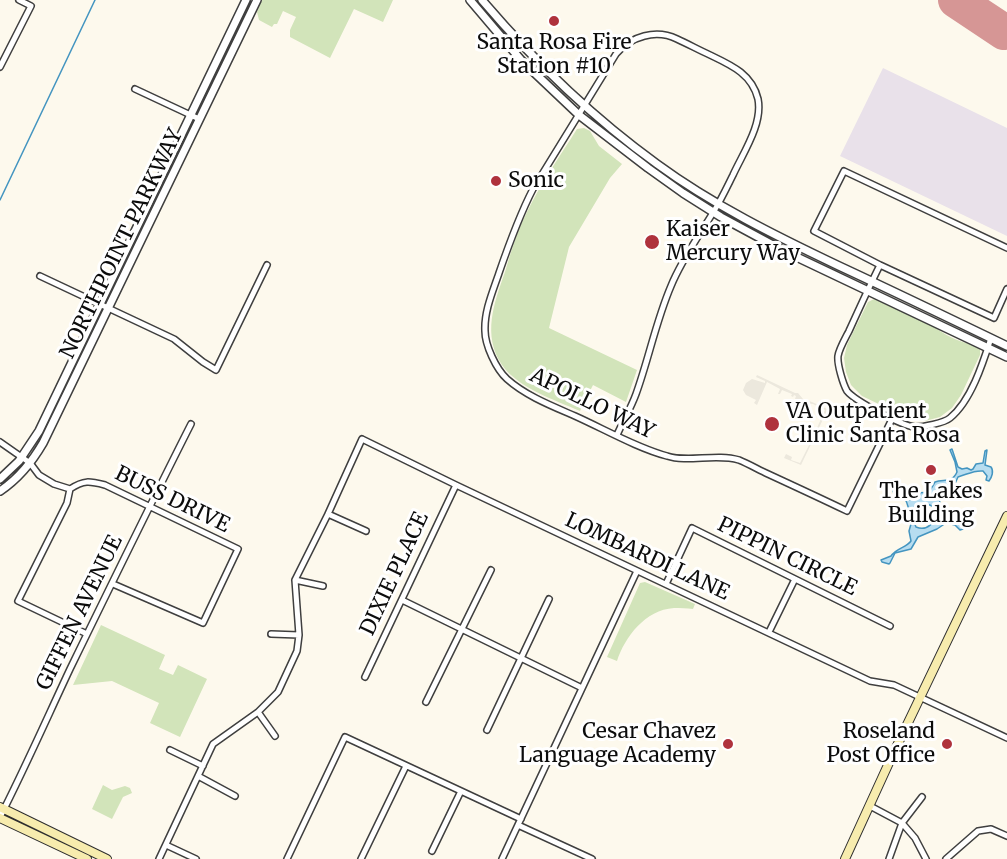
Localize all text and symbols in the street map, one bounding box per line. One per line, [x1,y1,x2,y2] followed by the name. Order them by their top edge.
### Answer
[547,14,561,28] marker: Santa Rosa Fire Station #10
[476,30,632,80] place label: Santa Rosa Fire Station #10
[55,125,189,363] street label: NORTHPOINT PARKWAY
[508,168,564,194] place label: Sonic
[489,174,503,188] marker: Sonic
[666,217,800,267] place label: Kaiser Mercury Way
[643,233,661,251] marker: Kaiser Mercury Way
[526,363,658,445] street label: APOLLO WAY
[786,399,960,449] place label: VA Outpatient Clinic Santa Rosa
[763,415,781,433] marker: VA Outpatient Clinic Santa Rosa
[110,461,234,539] street label: BUSS DRIVE
[924,463,938,477] marker: The Lakes Building
[879,479,983,529] place label: The Lakes Building
[355,508,435,640] street label: DIXIE PLACE
[561,508,733,606] street label: LOMBARDI LANE
[713,512,861,602] street label: PIPPIN CIRCLE
[32,531,128,695] street label: GIFFEN AVENUE
[519,719,716,769] place label: Cesar Chavez Language Academy
[826,719,935,769] place label: Roseland Post Office
[721,737,735,751] marker: Cesar Chavez Language Academy
[940,737,954,751] marker: Roseland Post Office

